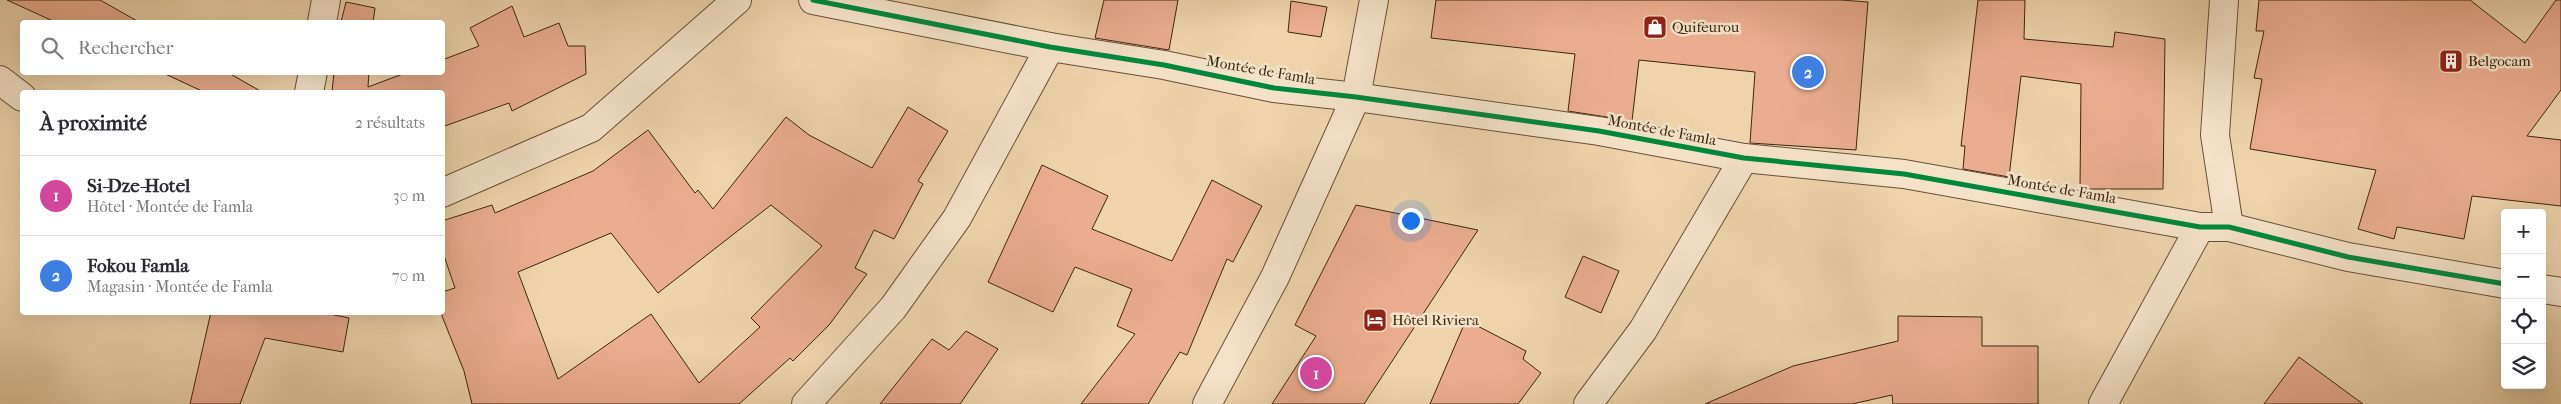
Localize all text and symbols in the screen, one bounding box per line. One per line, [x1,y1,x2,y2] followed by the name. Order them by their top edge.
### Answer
[1642,14,1668,40] shop icon: Quifeurou
[1672,18,1740,36] place label: Quifeurou
[20,20,445,75] search box
[38,34,66,62] icon: search
[78,37,174,59] text: Rechercher
[2438,48,2464,74] building icon: Belgocam
[1205,52,1318,89] street label: Montée de Famla
[2468,52,2531,70] place label: Belgocam
[1792,53,1824,91] pin: 2
[40,111,147,135] text: À proximité
[1606,111,1719,150] street label: Montée de Famla
[355,113,425,132] text: 2 résultats
[2006,171,2119,208] street label: Montée de Famla
[87,175,190,197] text: Si-Dze-Hotel
[53,186,59,205] text: 1
[393,186,425,205] text: 30 m
[87,197,253,216] text: Hôtel · Montée de Famla
[1398,208,1424,234] your location
[2501,209,2546,389] map controls
[2501,209,2546,254] button: +
[2501,254,2546,299] button: −
[87,255,189,277] text: Fokou Famla
[52,266,60,285] text: 2
[392,266,425,285] text: 70 m
[87,277,273,296] text: Magasin · Montée de Famla
[2501,299,2546,344] button: locate
[1362,307,1388,333] hotel icon: Hôtel Riviera
[1392,311,1480,329] place label: Hôtel Riviera
[2501,344,2546,389] button: layers
[1300,354,1332,392] pin: 1

